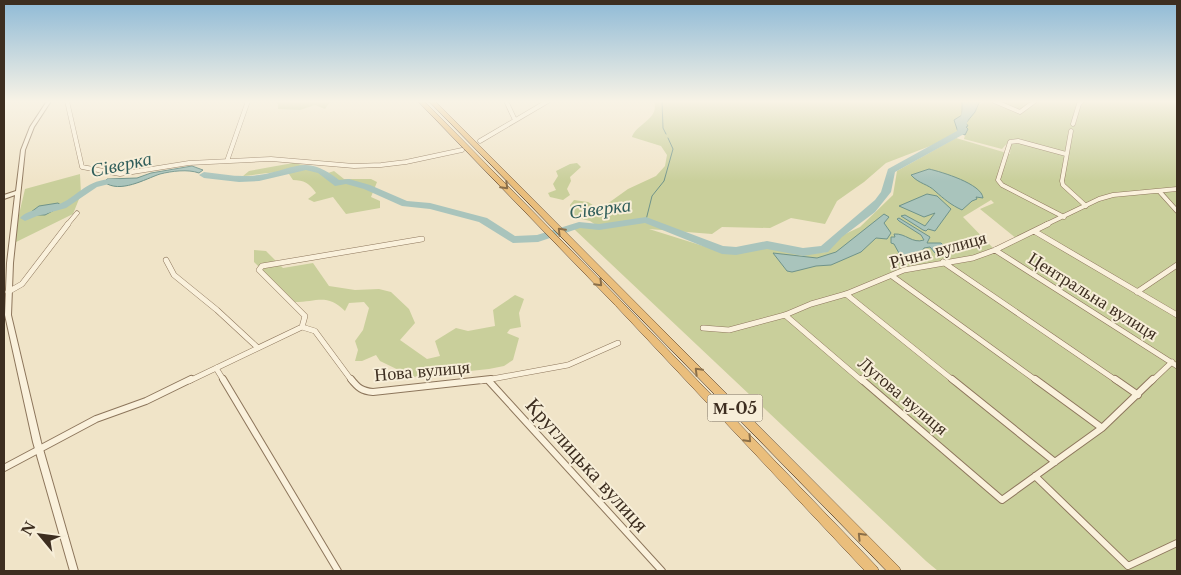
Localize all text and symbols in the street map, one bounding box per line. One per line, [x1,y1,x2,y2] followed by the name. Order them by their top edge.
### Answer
[88,147,154,182] water label: Сіверка
[499,180,508,189] one-way arrow
[568,193,632,224] water label: Сіверка
[887,227,989,273] street label: Річна вулиця
[558,228,567,237] one-way arrow
[1024,247,1162,345] street label: Центральна вулиця
[593,278,602,287] one-way arrow
[854,352,952,440] street label: Лугова вулиця
[373,356,471,386] street label: Нова вулиця
[695,367,704,376] one-way arrow
[520,393,654,538] street label: Круглицька вулиця
[708,394,762,422] road number: М-05
[742,433,751,442] one-way arrow
[15,510,65,560] north arrow
[18,519,40,539] text: N
[858,533,867,542] one-way arrow

